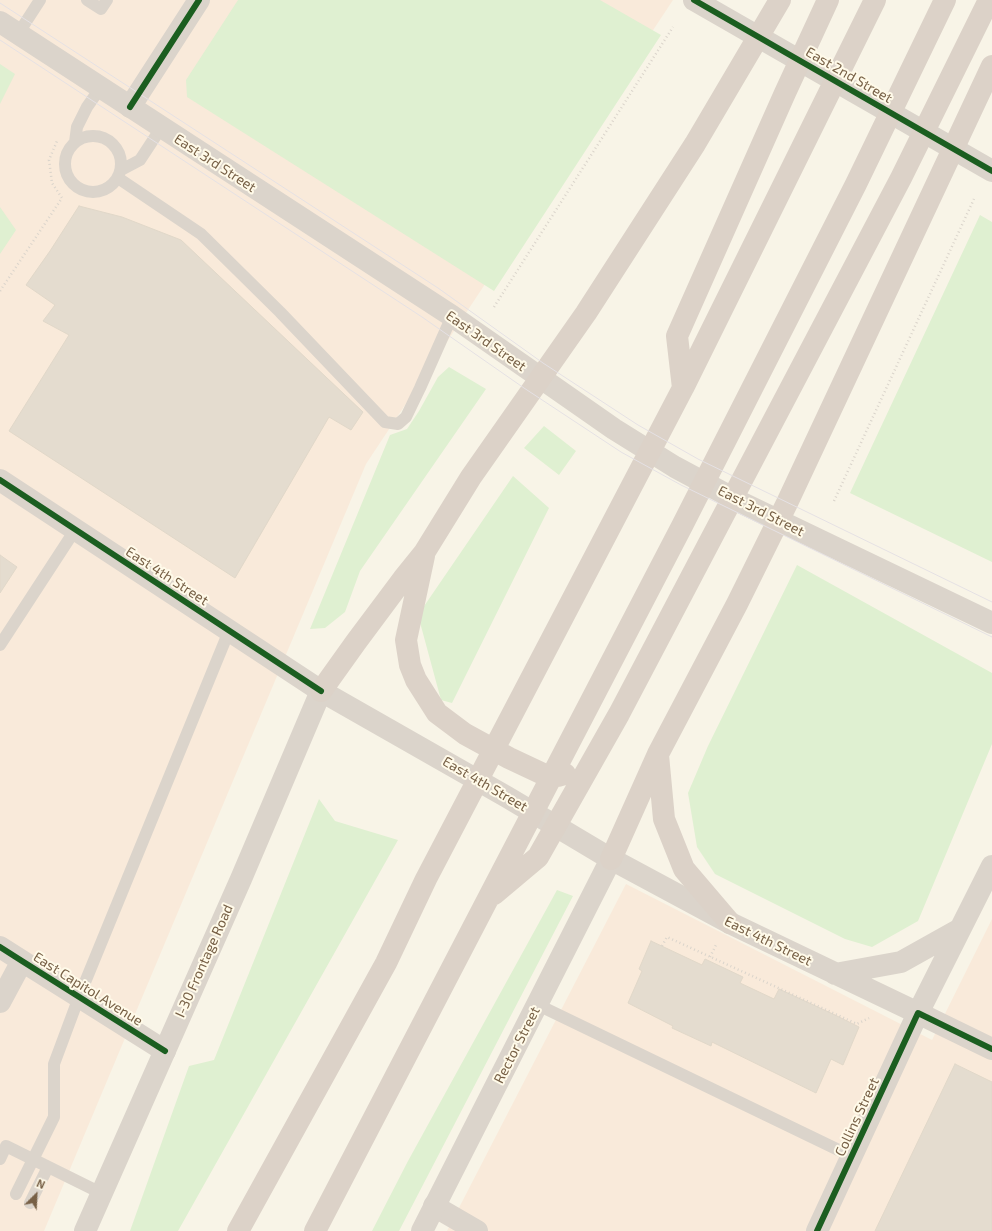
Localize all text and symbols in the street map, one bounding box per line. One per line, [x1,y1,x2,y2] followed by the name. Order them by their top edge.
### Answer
[803,43,895,107] street label: East 2nd Street
[171,130,259,196] street label: East 3rd Street
[443,307,529,375] street label: East 3rd Street
[715,482,807,540] street label: East 3rd Street
[123,543,211,609] street label: East 4th Street
[440,753,530,815] street label: East 4th Street
[172,902,236,1020] street label: I-30 Frontage Road
[722,913,814,969] street label: East 4th Street
[30,949,146,1029] street label: East Capitol Avenue
[490,1004,544,1086] street label: Rector Street
[831,1075,883,1159] street label: Collins Street
[16,1175,56,1215] north arrow
[35,1176,47,1191] text: N

